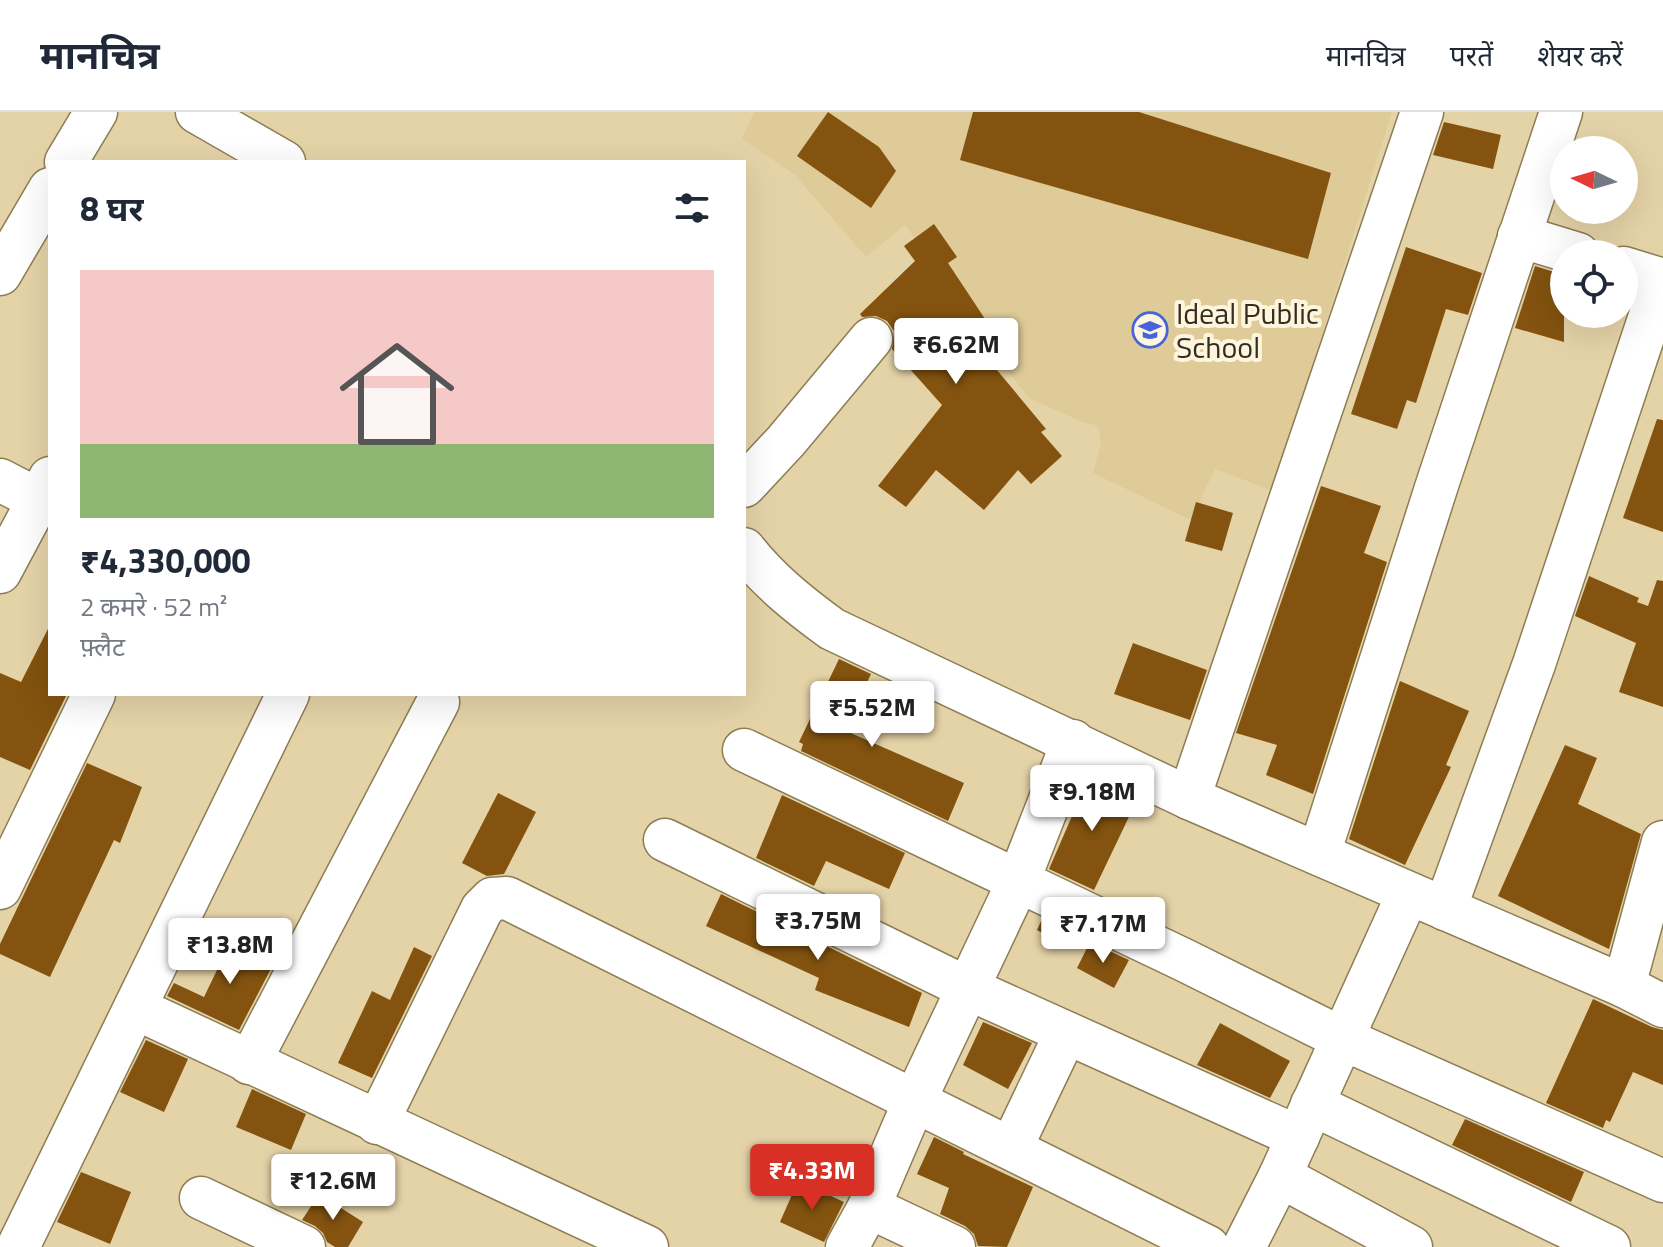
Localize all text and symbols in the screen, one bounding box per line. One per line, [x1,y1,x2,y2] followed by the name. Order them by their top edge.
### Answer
[40,26,160,84] text: मानचित्र
[1326,34,1406,77] text: मानचित्र
[1450,34,1493,77] text: परतें
[1537,34,1623,77] text: शेयर करें
[1550,136,1638,224] north arrow
[1550,136,1638,328] map controls
[80,182,144,234] text: 8 घर
[670,186,714,230] icon: filters
[1550,240,1638,328] button: locate
[1176,290,1319,370] place label: Ideal Public School
[1131,311,1169,349] school or university icon: Ideal Public School
[891,318,1021,386] pin: ₹6.62M
[325,322,469,466] icon: home
[912,324,1000,363] text: ₹6.62M
[80,534,251,586] text: ₹4,330,000
[80,587,227,626] text: 2 कमरे · 52 m²
[80,627,125,666] text: फ़्लैट
[807,681,937,749] pin: ₹5.52M
[828,687,916,726] text: ₹5.52M
[1027,765,1157,833] pin: ₹9.18M
[1048,771,1136,810] text: ₹9.18M
[753,894,883,962] pin: ₹3.75M
[1038,897,1168,965] pin: ₹7.17M
[774,900,862,939] text: ₹3.75M
[1059,903,1147,942] text: ₹7.17M
[165,918,295,986] pin: ₹13.8M
[186,924,274,963] text: ₹13.8M
[747,1144,877,1212] pin: ₹4.33M
[768,1150,856,1189] text: ₹4.33M
[268,1154,398,1222] pin: ₹12.6M
[289,1160,377,1199] text: ₹12.6M

